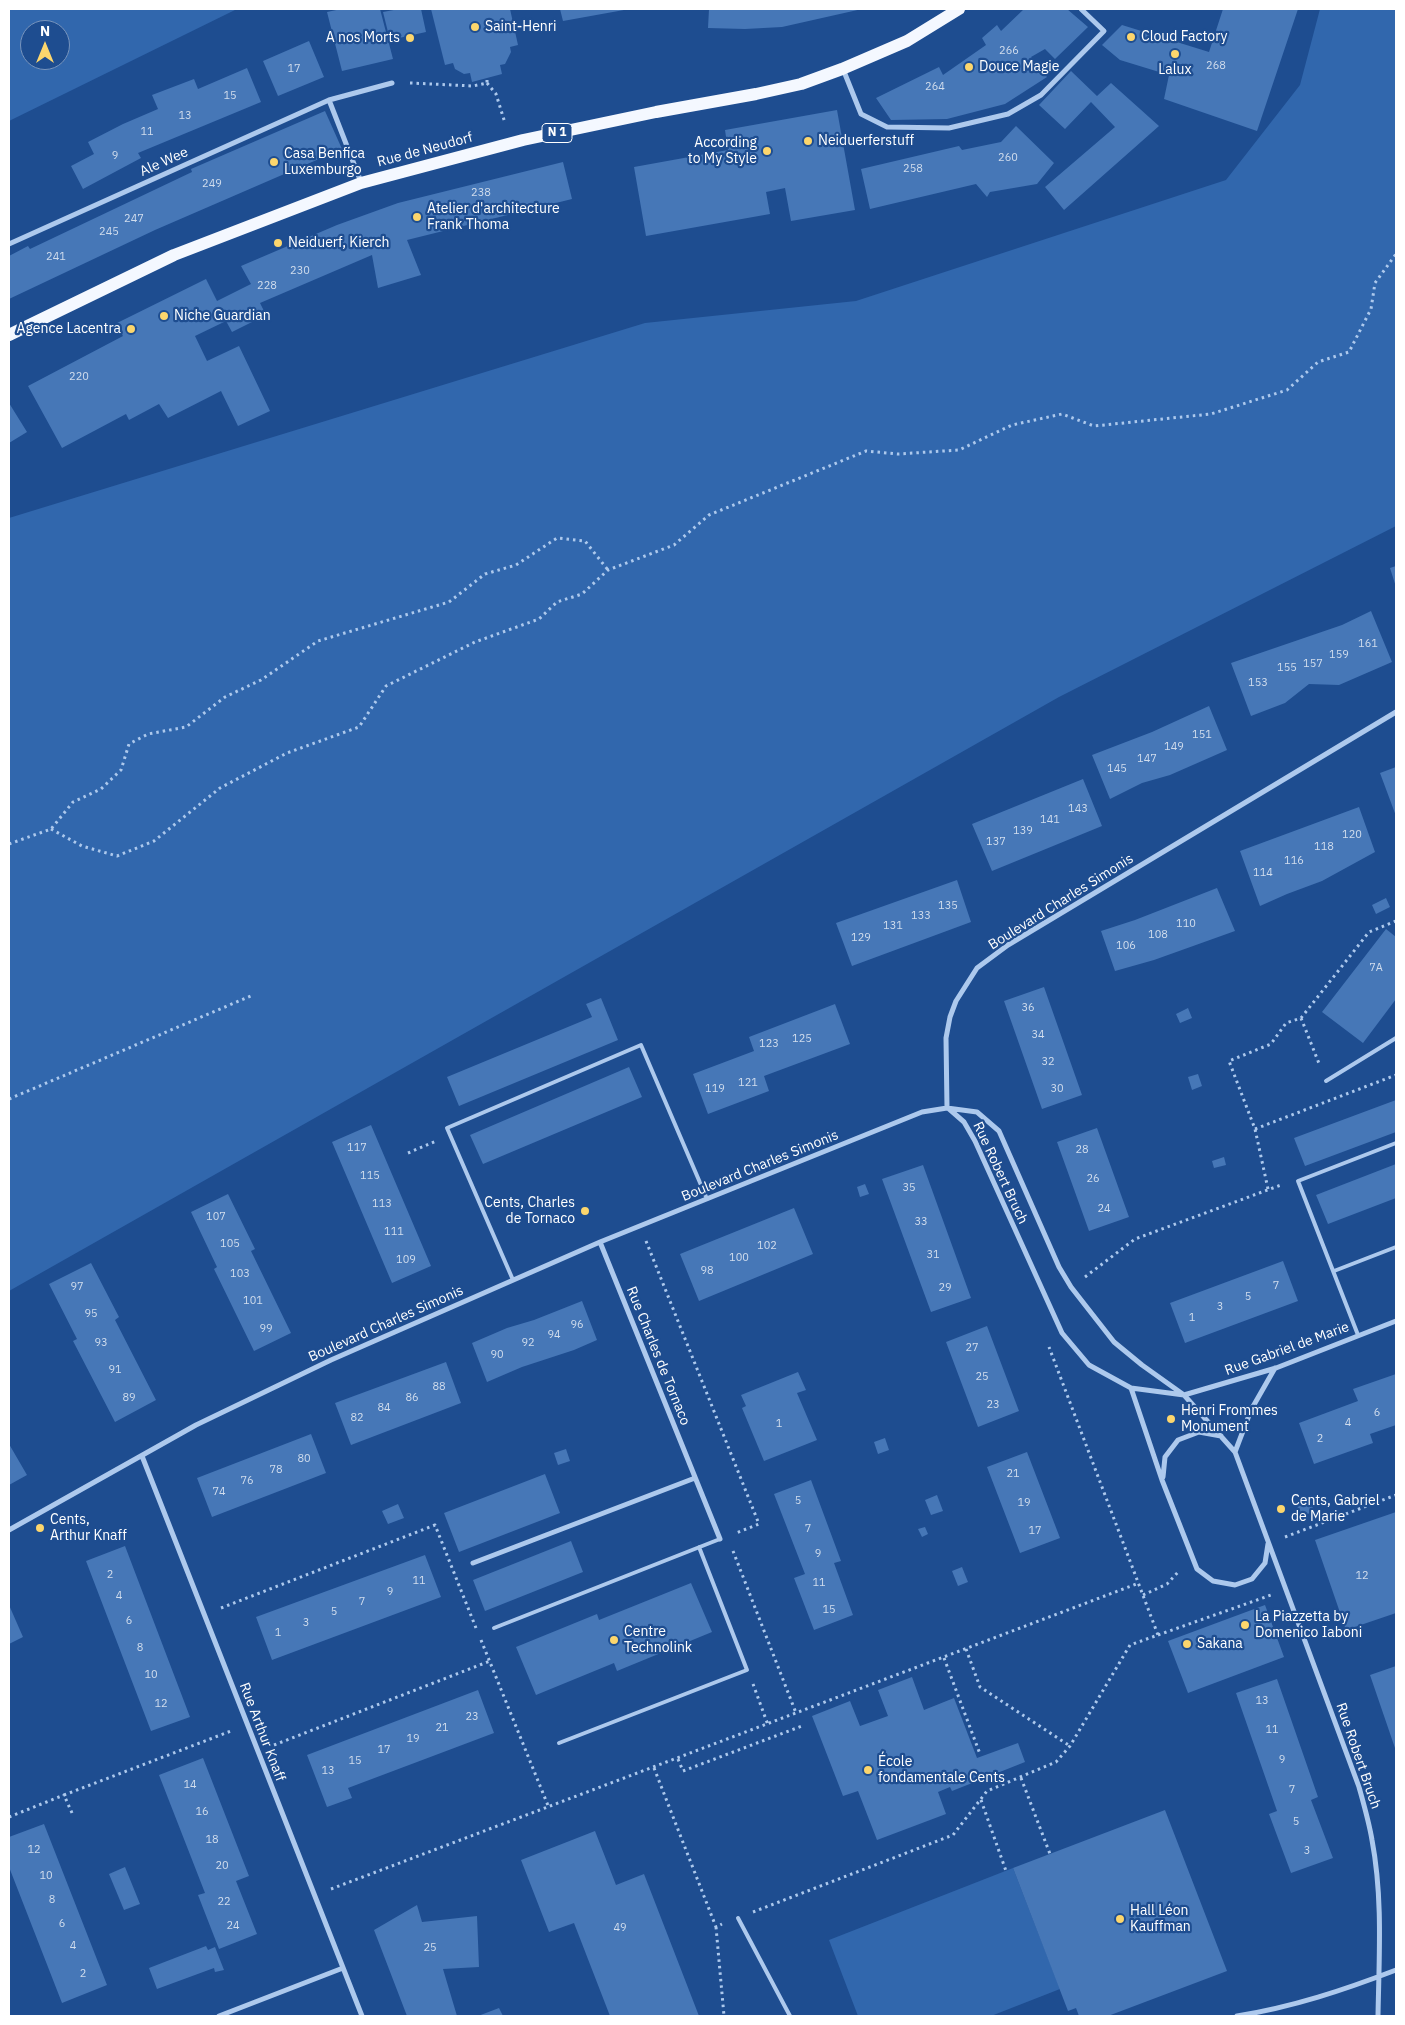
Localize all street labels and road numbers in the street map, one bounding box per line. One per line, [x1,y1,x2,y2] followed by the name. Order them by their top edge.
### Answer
[542,124,572,142] road number: N 1
[375,129,475,171] street label: Rue de Neudorf
[137,144,191,180] street label: Ale Wee
[985,850,1137,954] street label: Boulevard Charles Simonis
[969,1119,1031,1227] street label: Rue Robert Bruch
[679,1127,841,1205] street label: Boulevard Charles Simonis
[306,1282,466,1366] street label: Boulevard Charles Simonis
[622,1284,694,1428] street label: Rue Charles de Tornaco
[1223,1319,1351,1379] street label: Rue Gabriel de Marie
[235,1680,289,1784] street label: Rue Arthur Knaff
[1332,1701,1384,1811] street label: Rue Robert Bruch

